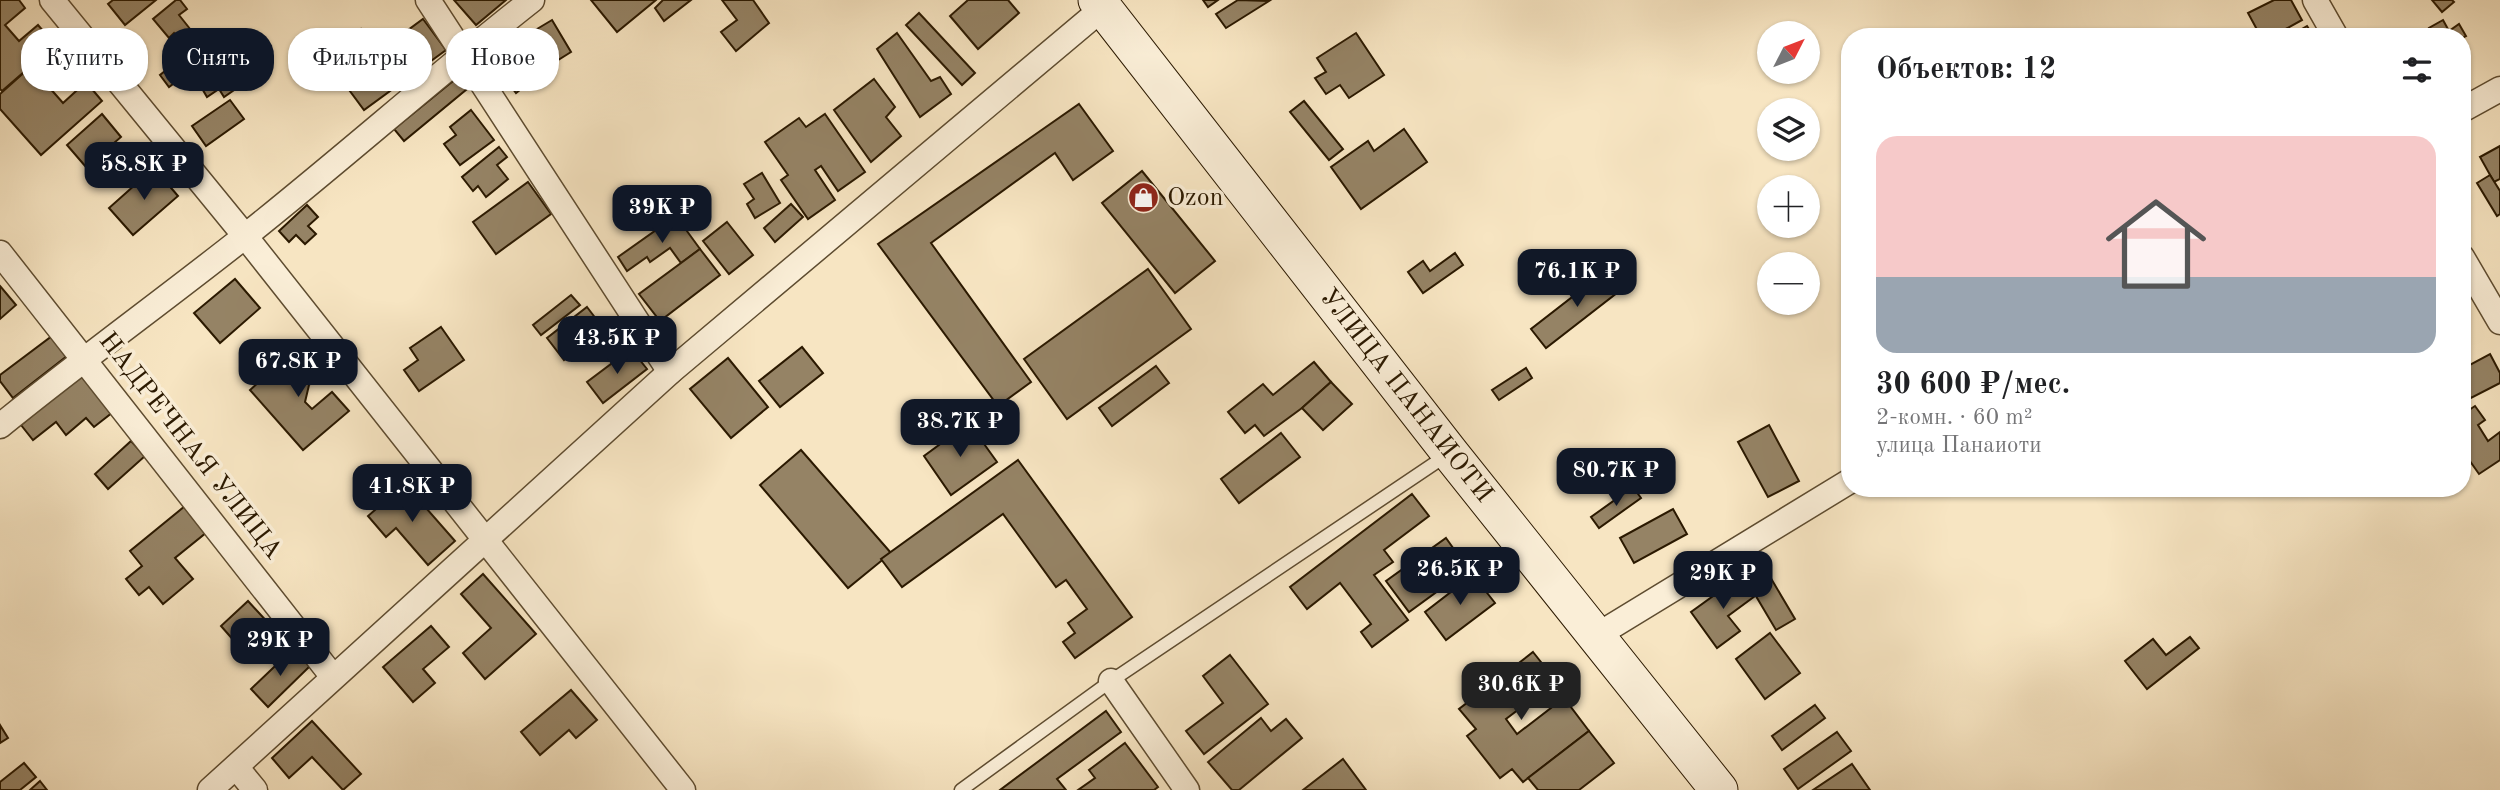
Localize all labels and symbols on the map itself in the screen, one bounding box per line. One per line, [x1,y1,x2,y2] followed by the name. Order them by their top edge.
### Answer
[1757,21,1820,84] north arrow
[79,142,209,202] pin: 58.8K ₽
[1127,181,1161,215] shop icon: Ozon
[1167,185,1224,211] place label: Ozon
[613,186,711,245] pin: 39K ₽
[1512,250,1642,309] pin: 76.1K ₽
[1314,284,1497,508] street label: УЛИЦА ПАНАИОТИ
[552,316,682,376] pin: 43.5K ₽
[94,328,287,564] street label: НАДРЕЧНАЯ УЛИЦА
[233,340,363,399] pin: 67.8K ₽
[895,400,1025,459] pin: 38.7K ₽
[1551,448,1681,508] pin: 80.7K ₽
[347,464,477,524] pin: 41.8K ₽
[1395,548,1525,607] pin: 26.5K ₽
[1674,552,1772,611] pin: 29K ₽
[231,618,329,678] pin: 29K ₽
[1456,662,1586,722] pin: 30.6K ₽

